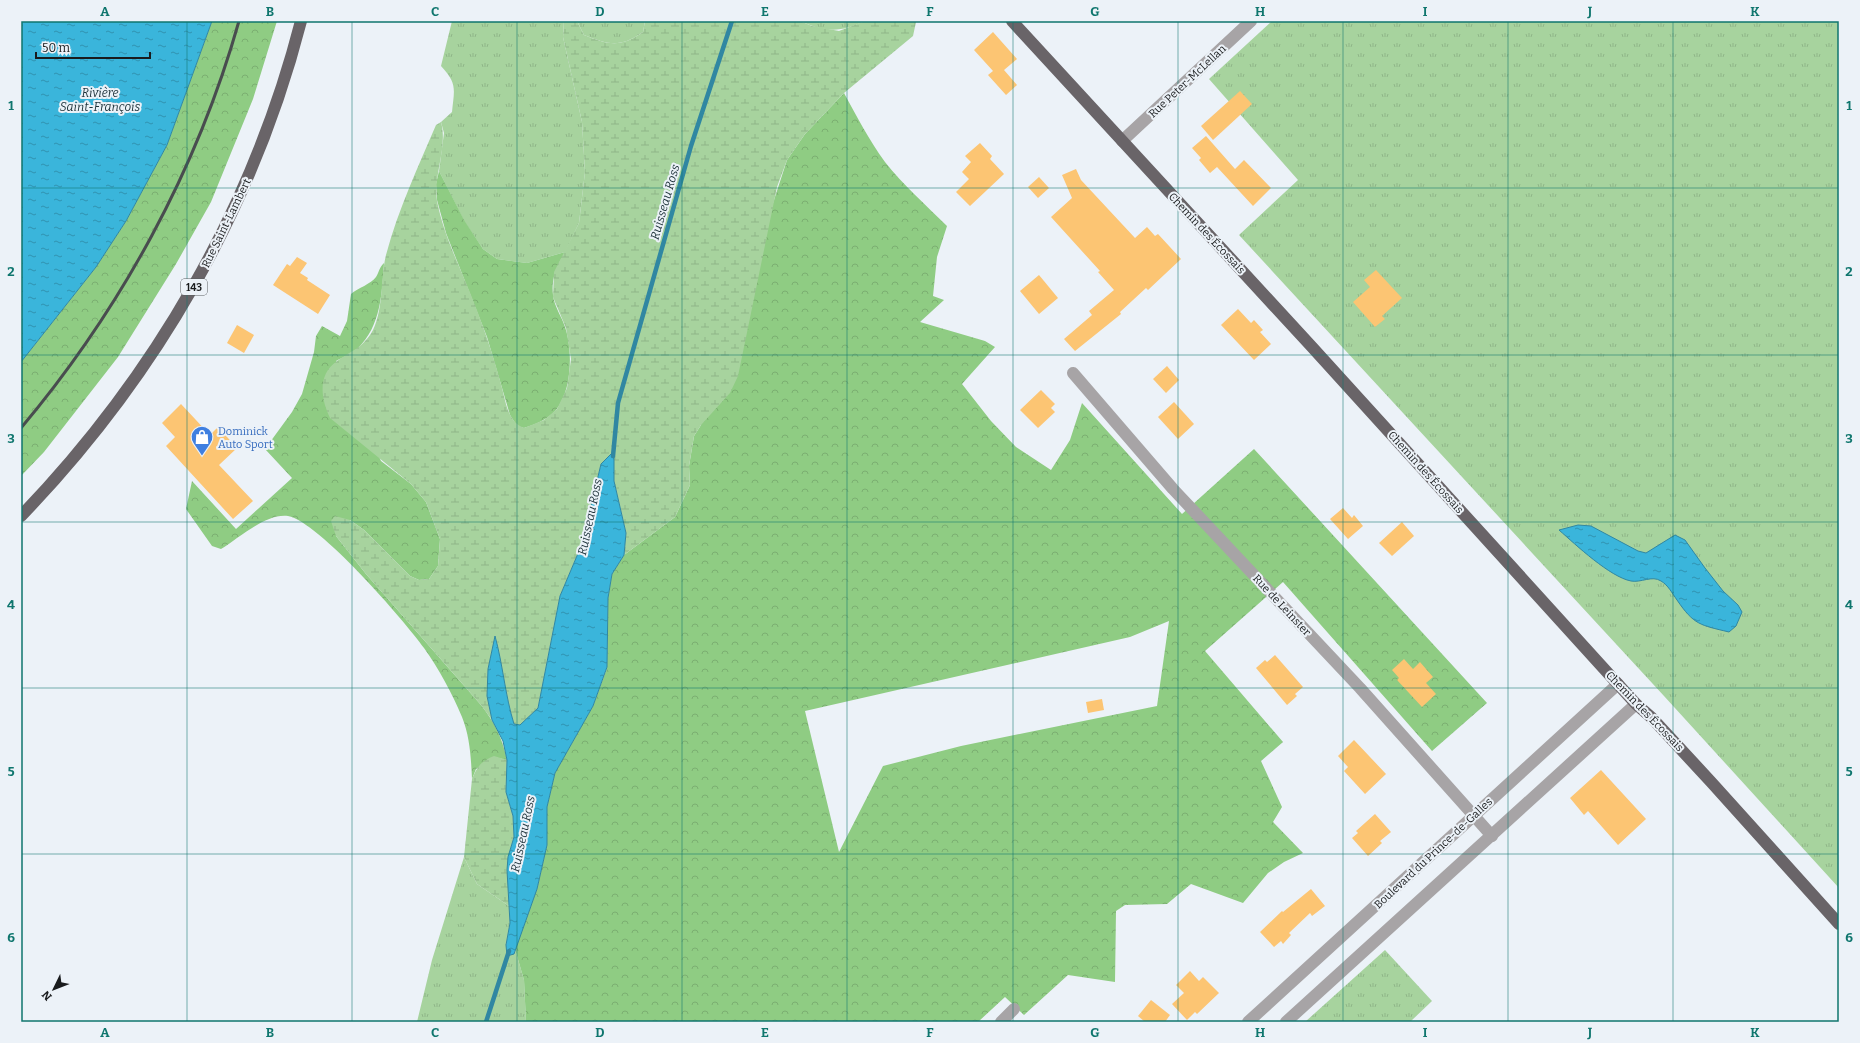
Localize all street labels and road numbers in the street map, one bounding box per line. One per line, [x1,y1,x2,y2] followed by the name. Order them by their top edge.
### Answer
[1146,42,1229,120] street label: Rue Peter-McLellan
[199,177,254,270] street label: Rue Saint-Lambert
[1166,189,1248,277] street label: Chemin des Écossais
[181,279,207,295] road number: 143
[1385,428,1467,516] street label: Chemin des Écossais
[1250,572,1313,639] street label: Rue de Leinster
[1603,668,1687,754] street label: Chemin des Écossais
[1372,795,1495,912] street label: Boulevard du Prince-de-Galles

